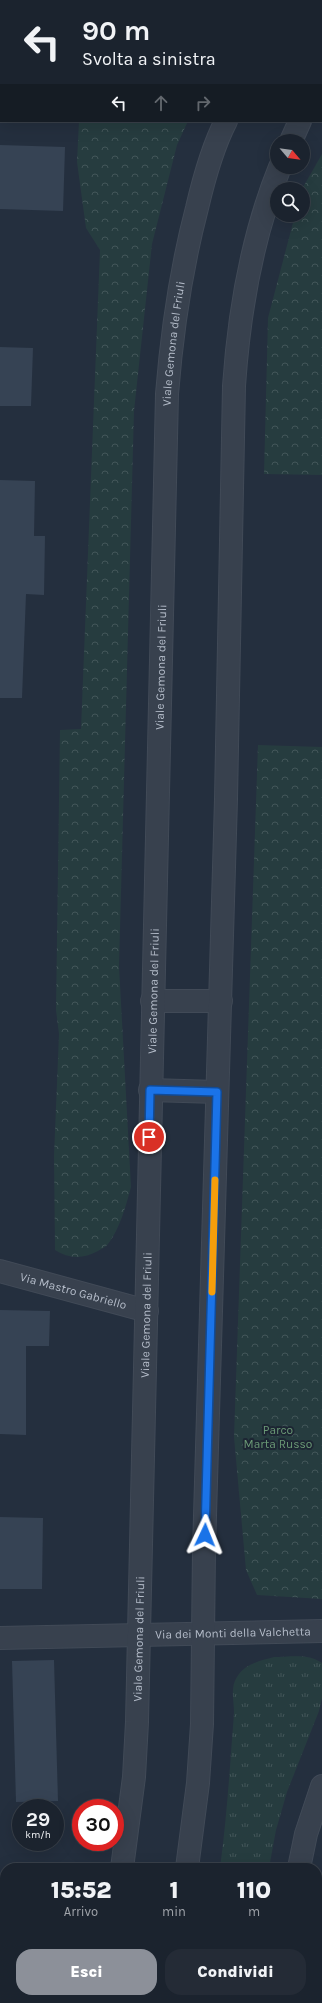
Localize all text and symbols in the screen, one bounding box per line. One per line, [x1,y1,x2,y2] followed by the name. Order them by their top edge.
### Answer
[82,14,150,47] text: 90 m
[16,16,68,68] icon: left
[82,48,216,70] text: Svolta a sinistra
[108,92,130,114] icon: left
[150,92,172,114] icon: ahead
[192,92,214,114] icon: right
[270,134,310,174] north arrow
[270,134,310,222] map controls
[270,182,310,222] button: search
[160,280,188,406] street label: Viale Gemona del Friuli
[152,604,169,730] street label: Viale Gemona del Friuli
[145,928,162,1054] street label: Viale Gemona del Friuli
[132,1120,166,1154] pin
[138,1126,160,1148] icon: arrive
[138,1252,155,1378] street label: Viale Gemona del Friuli
[18,1270,128,1312] street label: Via Mastro Gabriello
[244,1423,312,1451] park label: Parco Marta Russo
[184,1514,226,1556] position arrow
[130,1576,147,1702] street label: Viale Gemona del Friuli
[155,1624,311,1642] street label: Via dei Monti della Valchetta
[72,1799,124,1851] speed limit sign: 30
[26,1808,50,1831] text: 29
[25,1829,51,1841] text: km/h
[51,1876,111,1904] text: 15:52
[169,1876,179,1904] text: 1
[237,1876,271,1904] text: 110
[64,1904,98,1919] text: Arrivo
[162,1904,186,1919] text: min
[248,1904,260,1919] text: m
[16,1949,157,1995] button: Esci
[165,1949,306,1995] button: Condividi

